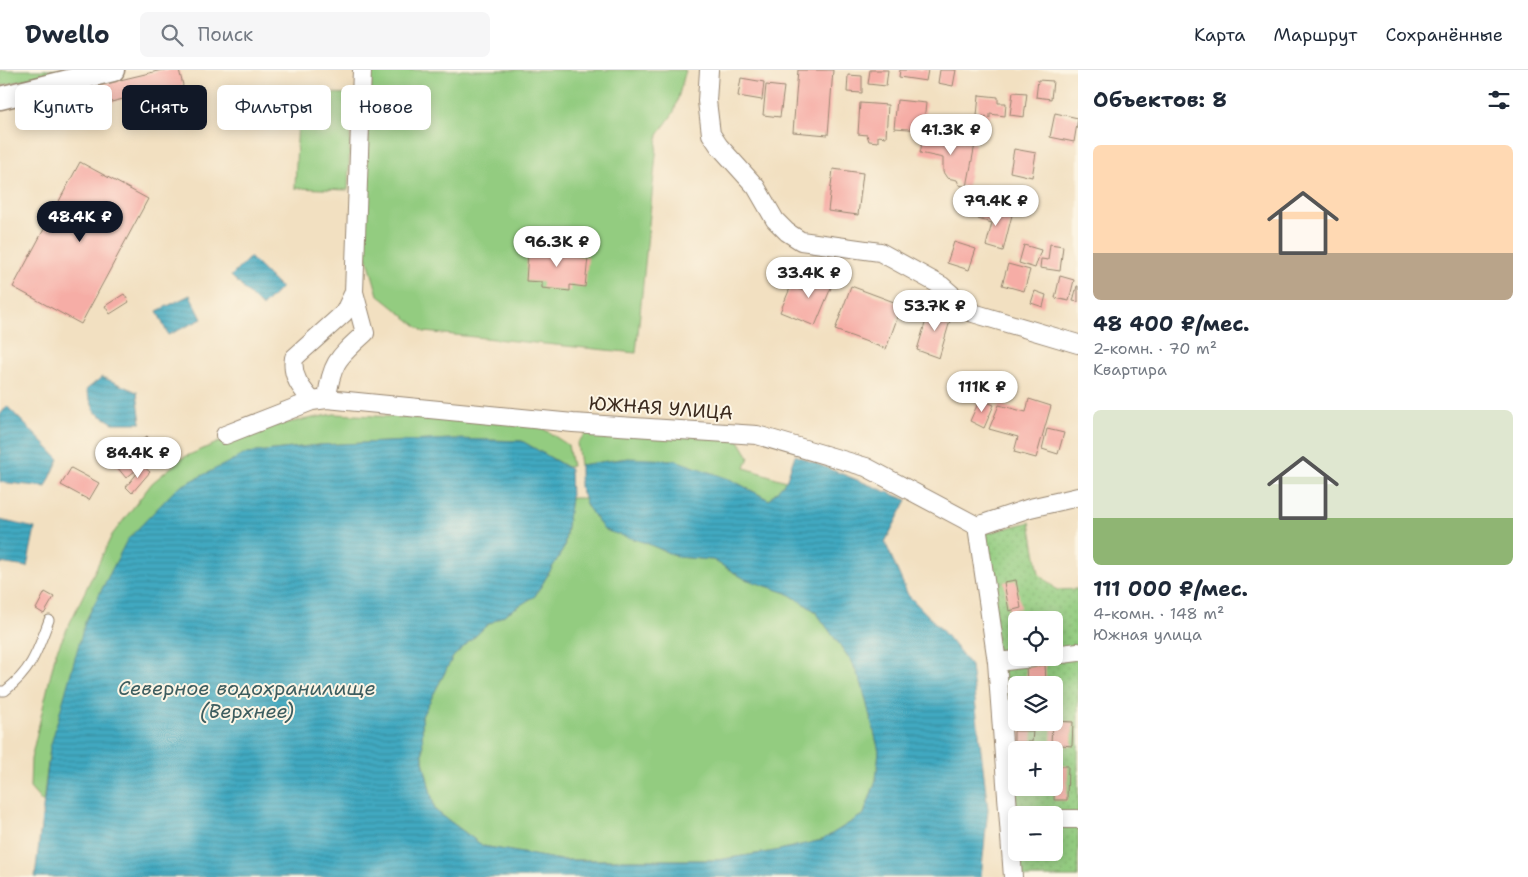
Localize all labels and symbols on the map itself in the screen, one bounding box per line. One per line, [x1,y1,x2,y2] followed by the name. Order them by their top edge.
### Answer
[905,114,997,156] pin: 41.3K ₽
[950,184,1042,227] pin: 79.4K ₽
[34,200,126,243] pin: 48.4K ₽
[511,226,603,268] pin: 96.3K ₽
[763,256,855,299] pin: 33.4K ₽
[889,290,981,332] pin: 53.7K ₽
[941,370,1023,413] pin: 111K ₽
[588,390,734,426] street label: ЮЖНАЯ УЛИЦА
[92,436,184,479] pin: 84.4K ₽
[118,675,376,724] water label: Северное водохранилище (Верхнее)

